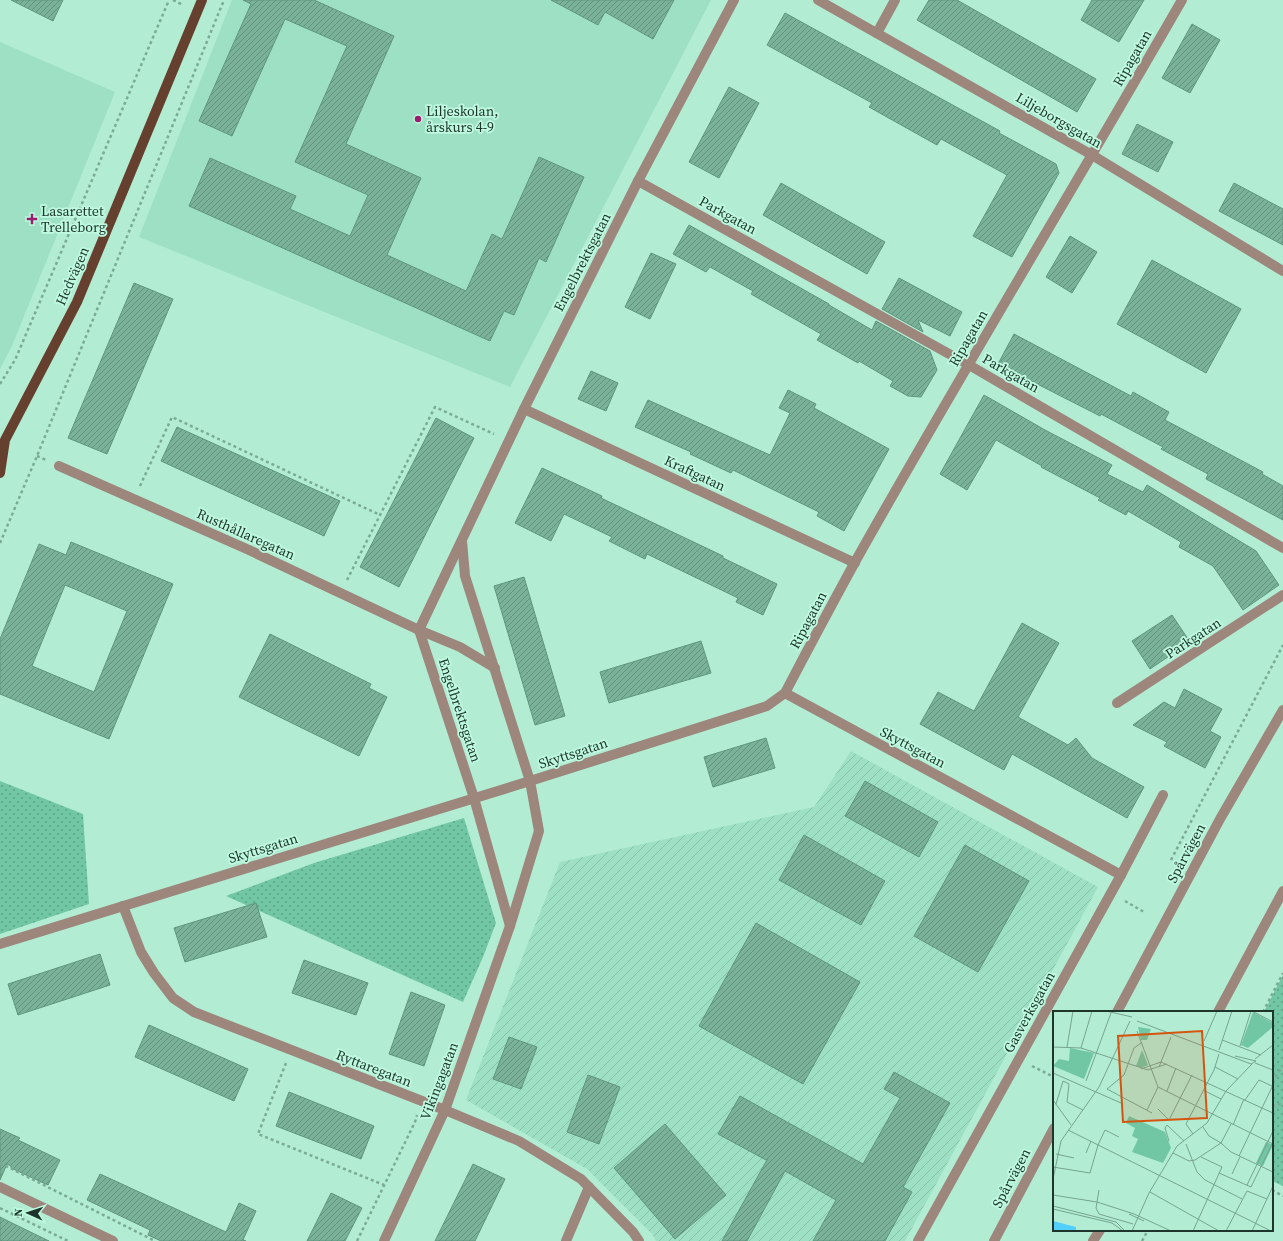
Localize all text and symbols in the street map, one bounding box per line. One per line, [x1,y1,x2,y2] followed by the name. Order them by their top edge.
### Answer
[1108,25,1157,90] street label: Ripagatan
[1012,87,1106,153] street label: Liljeborgsgatan
[426,101,498,137] place label: Liljeskolan, årskurs 4-9
[413,114,423,124] marker: Liljeskolan, årskurs 4-9
[696,191,761,239] street label: Parkgatan
[41,201,106,237] place label: Lasarettet Trelleborg
[548,209,616,315] street label: Engelbrektsgatan
[26,213,38,225] marker: Lasarettet Trelleborg
[50,243,94,309] street label: Hedvägen
[944,305,993,370] street label: Ripagatan
[979,349,1044,398] street label: Parkgatan
[661,450,729,496] street label: Kraftgatan
[194,503,299,565] street label: Rusthållaregatan
[785,587,832,652] street label: Ripagatan
[1161,612,1225,664] street label: Parkgatan
[434,655,486,765] street label: Engelbrektsgatan
[877,721,950,773] street label: Skyttsgatan
[536,732,611,774] street label: Skyttsgatan
[1162,819,1210,886] street label: Spårvägen
[226,828,301,868] street label: Skyttsgatan
[998,967,1060,1056] street label: Gasverksgatan
[1053,1011,1273,1231] inset map
[415,1039,463,1123] street label: Vikingagatan
[333,1044,415,1092] street label: Ryttaregatan
[987,1144,1035,1211] street label: Spårvägen
[8,1193,48,1233] north arrow
[11,1208,26,1217] text: N

